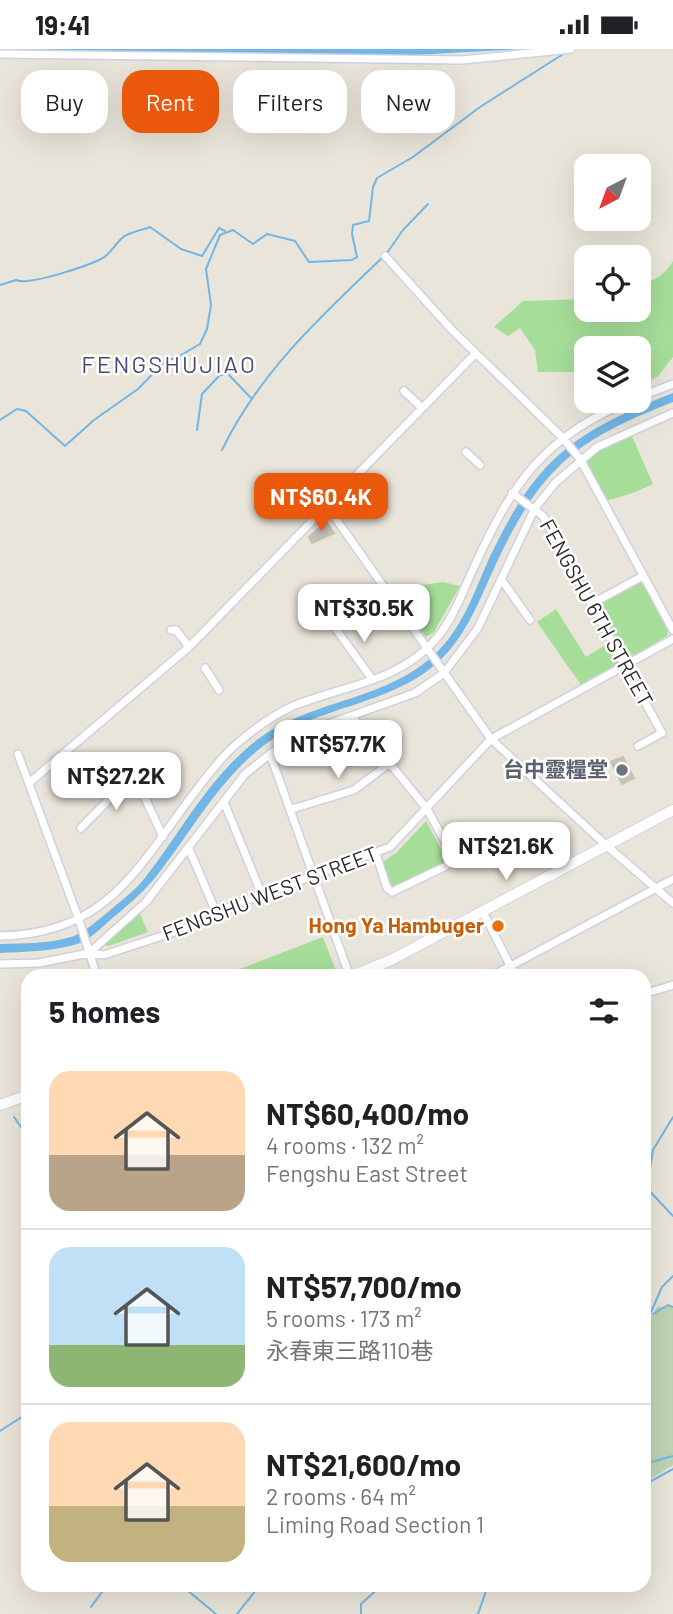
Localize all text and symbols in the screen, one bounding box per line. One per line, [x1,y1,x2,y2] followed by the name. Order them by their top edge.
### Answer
[35,9,90,40] text: 19:41
[21,70,108,133] chip: Buy
[122,70,219,133] chip: Rent
[233,70,347,133] chip: Filters
[361,70,455,133] chip: New
[574,154,651,231] north arrow
[574,154,651,413] map controls
[574,245,651,322] button: locate
[574,336,651,413] button: layers
[81,349,257,378] district label: FENGSHUJIAO
[249,473,393,533] pin: NT$60.4K
[270,482,372,510] text: NT$60.4K
[535,514,659,710] street label: FENGSHU 6TH STREET
[292,585,436,644] pin: NT$30.5K
[314,593,414,621] text: NT$30.5K
[266,721,410,780] pin: NT$57.7K
[290,729,386,757] text: NT$57.7K
[44,753,188,812] pin: NT$27.2K
[503,756,608,781] place label: 台中靈糧堂
[67,761,165,789] text: NT$27.2K
[614,762,630,778] marker: 台中靈糧堂
[434,823,578,882] pin: NT$21.6K
[458,831,554,859] text: NT$21.6K
[158,840,381,945] street label: FENGSHU WEST STREET
[309,912,484,937] place label: Hong Ya Hambuger
[490,918,506,934] marker: Hong Ya Hambuger
[585,992,623,1030] icon: filters
[49,993,160,1029] text: 5 homes
[266,1095,469,1131] text: NT$60,400/mo
[105,1099,189,1183] icon: home
[266,1131,424,1159] text: 4 rooms · 132 m²
[266,1159,468,1187] text: Fengshu East Street
[266,1268,462,1304] text: NT$57,700/mo
[105,1275,189,1359] icon: home
[266,1304,422,1332] text: 5 rooms · 173 m²
[266,1336,433,1364] text: 永春東三路110巷
[266,1446,461,1482] text: NT$21,600/mo
[105,1450,189,1534] icon: home
[266,1482,416,1510] text: 2 rooms · 64 m²
[266,1510,484,1538] text: Liming Road Section 1

